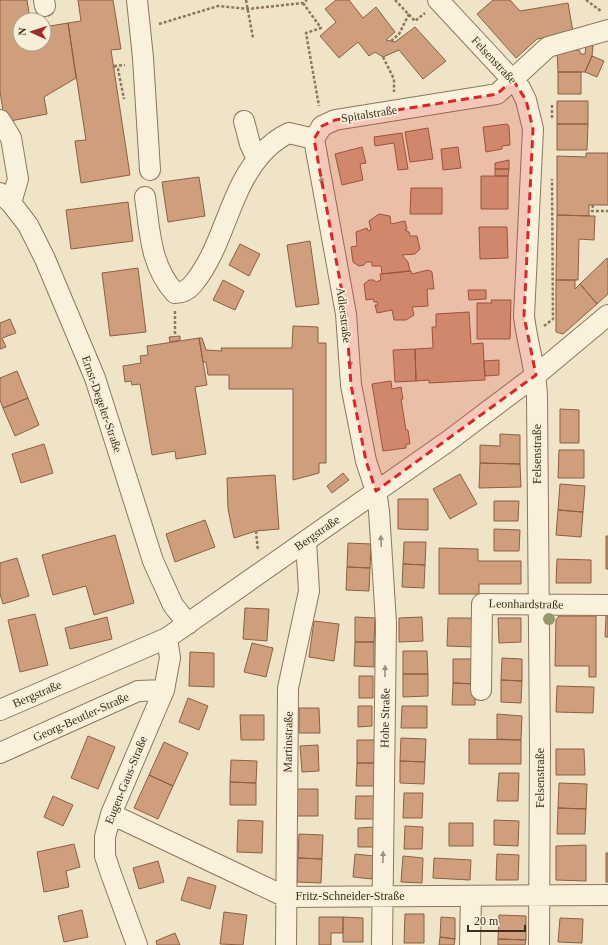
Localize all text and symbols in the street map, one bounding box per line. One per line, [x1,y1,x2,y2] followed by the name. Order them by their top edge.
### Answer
[12,12,52,52] north arrow
[16,27,28,36] text: N
[468,33,520,87] street label: Felsenstraße
[340,103,398,125] street label: Spitalstraße
[318,172,324,184] one-way arrow
[334,286,354,344] street label: Adlerstraße
[79,354,125,454] street label: Ernst-Degeler-Straße
[346,355,353,367] one-way arrow
[530,424,544,484] street label: Felsenstraße
[292,512,342,554] street label: Bergstraße
[378,535,385,547] one-way arrow
[489,596,563,612] street label: Leonhardstraße
[382,664,388,677] one-way arrow
[10,677,64,711] street label: Bergstraße
[377,688,393,748] street label: Hohe Straße
[31,690,131,744] street label: Georg-Beutler-Straße
[280,711,296,773] street label: Martinstraße
[102,734,150,826] street label: Eugen-Gaus-Straße
[533,748,547,808] street label: Felsenstraße
[380,850,386,863] one-way arrow
[295,889,405,903] street label: Fritz-Schneider-Straße
[468,907,525,933] scale bar
[474,914,499,928] text: 20 m

